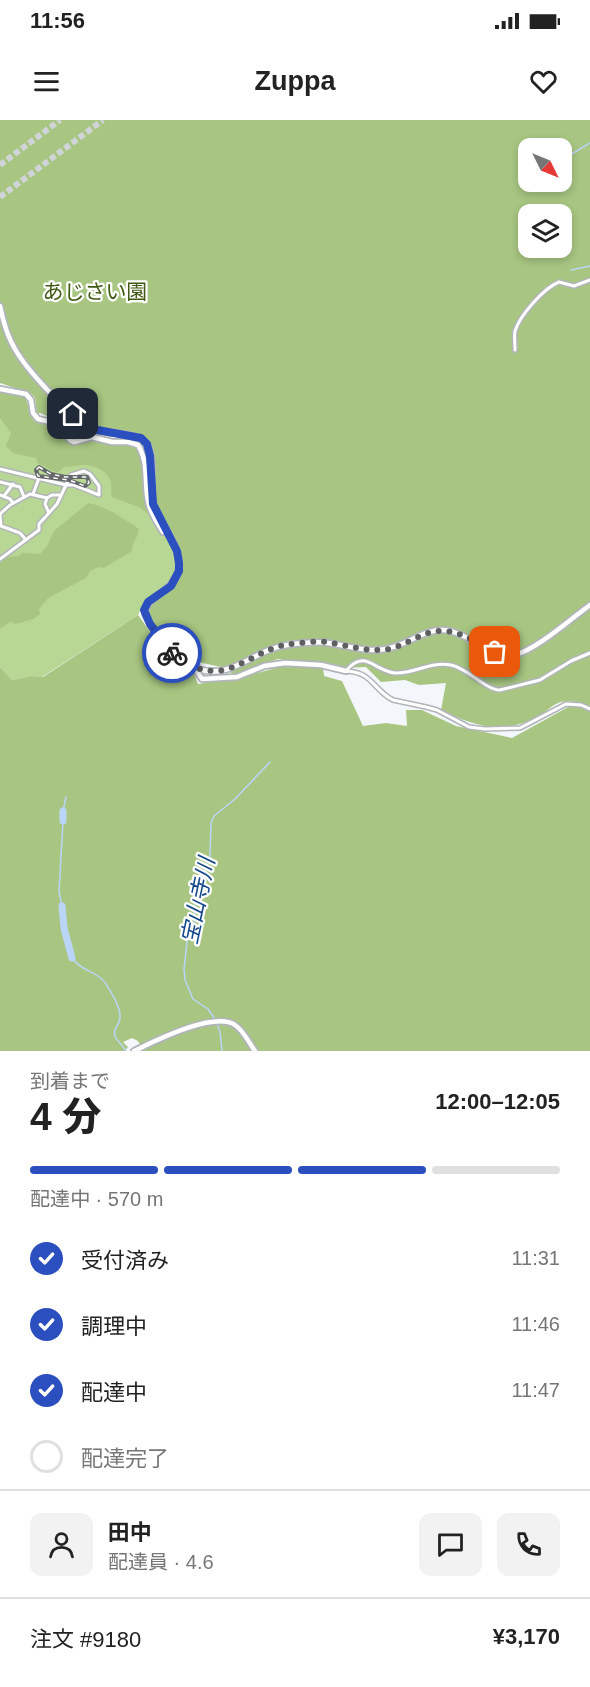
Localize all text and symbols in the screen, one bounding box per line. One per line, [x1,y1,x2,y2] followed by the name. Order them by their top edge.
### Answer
[30,8,85,33] text: 11:56
[30,65,63,98] icon: menu
[527,65,560,98] icon: heart
[255,66,336,96] text: Zuppa
[518,138,572,192] north arrow
[518,138,572,258] map controls
[518,204,572,258] button: layers
[43,280,148,303] park label: あじさい園
[47,388,98,439] pin
[56,397,89,430] icon: home
[142,623,202,683] courier
[469,626,520,677] pin
[478,635,511,668] icon: bag
[156,637,189,670] icon: bike
[177,853,220,947] water label: 宝山寺川
[30,1070,110,1092] text: 到着まで
[435,1089,560,1114] text: 12:00–12:05
[30,1095,102,1138] text: 4 分
[30,1188,163,1210] text: 配達中 · 570 m
[30,1242,63,1275] icon: check
[511,1247,560,1269] text: 11:31
[81,1248,169,1273] text: 受付済み
[30,1308,63,1341] icon: check
[511,1313,560,1335] text: 11:46
[81,1314,147,1339] text: 調理中
[30,1374,63,1407] icon: check
[511,1379,560,1401] text: 11:47
[81,1380,147,1405] text: 配達中
[81,1446,169,1471] text: 配達完了
[30,1513,93,1576] button: person
[419,1513,482,1576] button: chat
[497,1513,560,1576] button: phone
[108,1520,152,1545] text: 田中
[108,1551,214,1573] text: 配達員 · 4.6
[493,1624,560,1649] text: ¥3,170
[30,1627,141,1652] text: 注文 #9180

